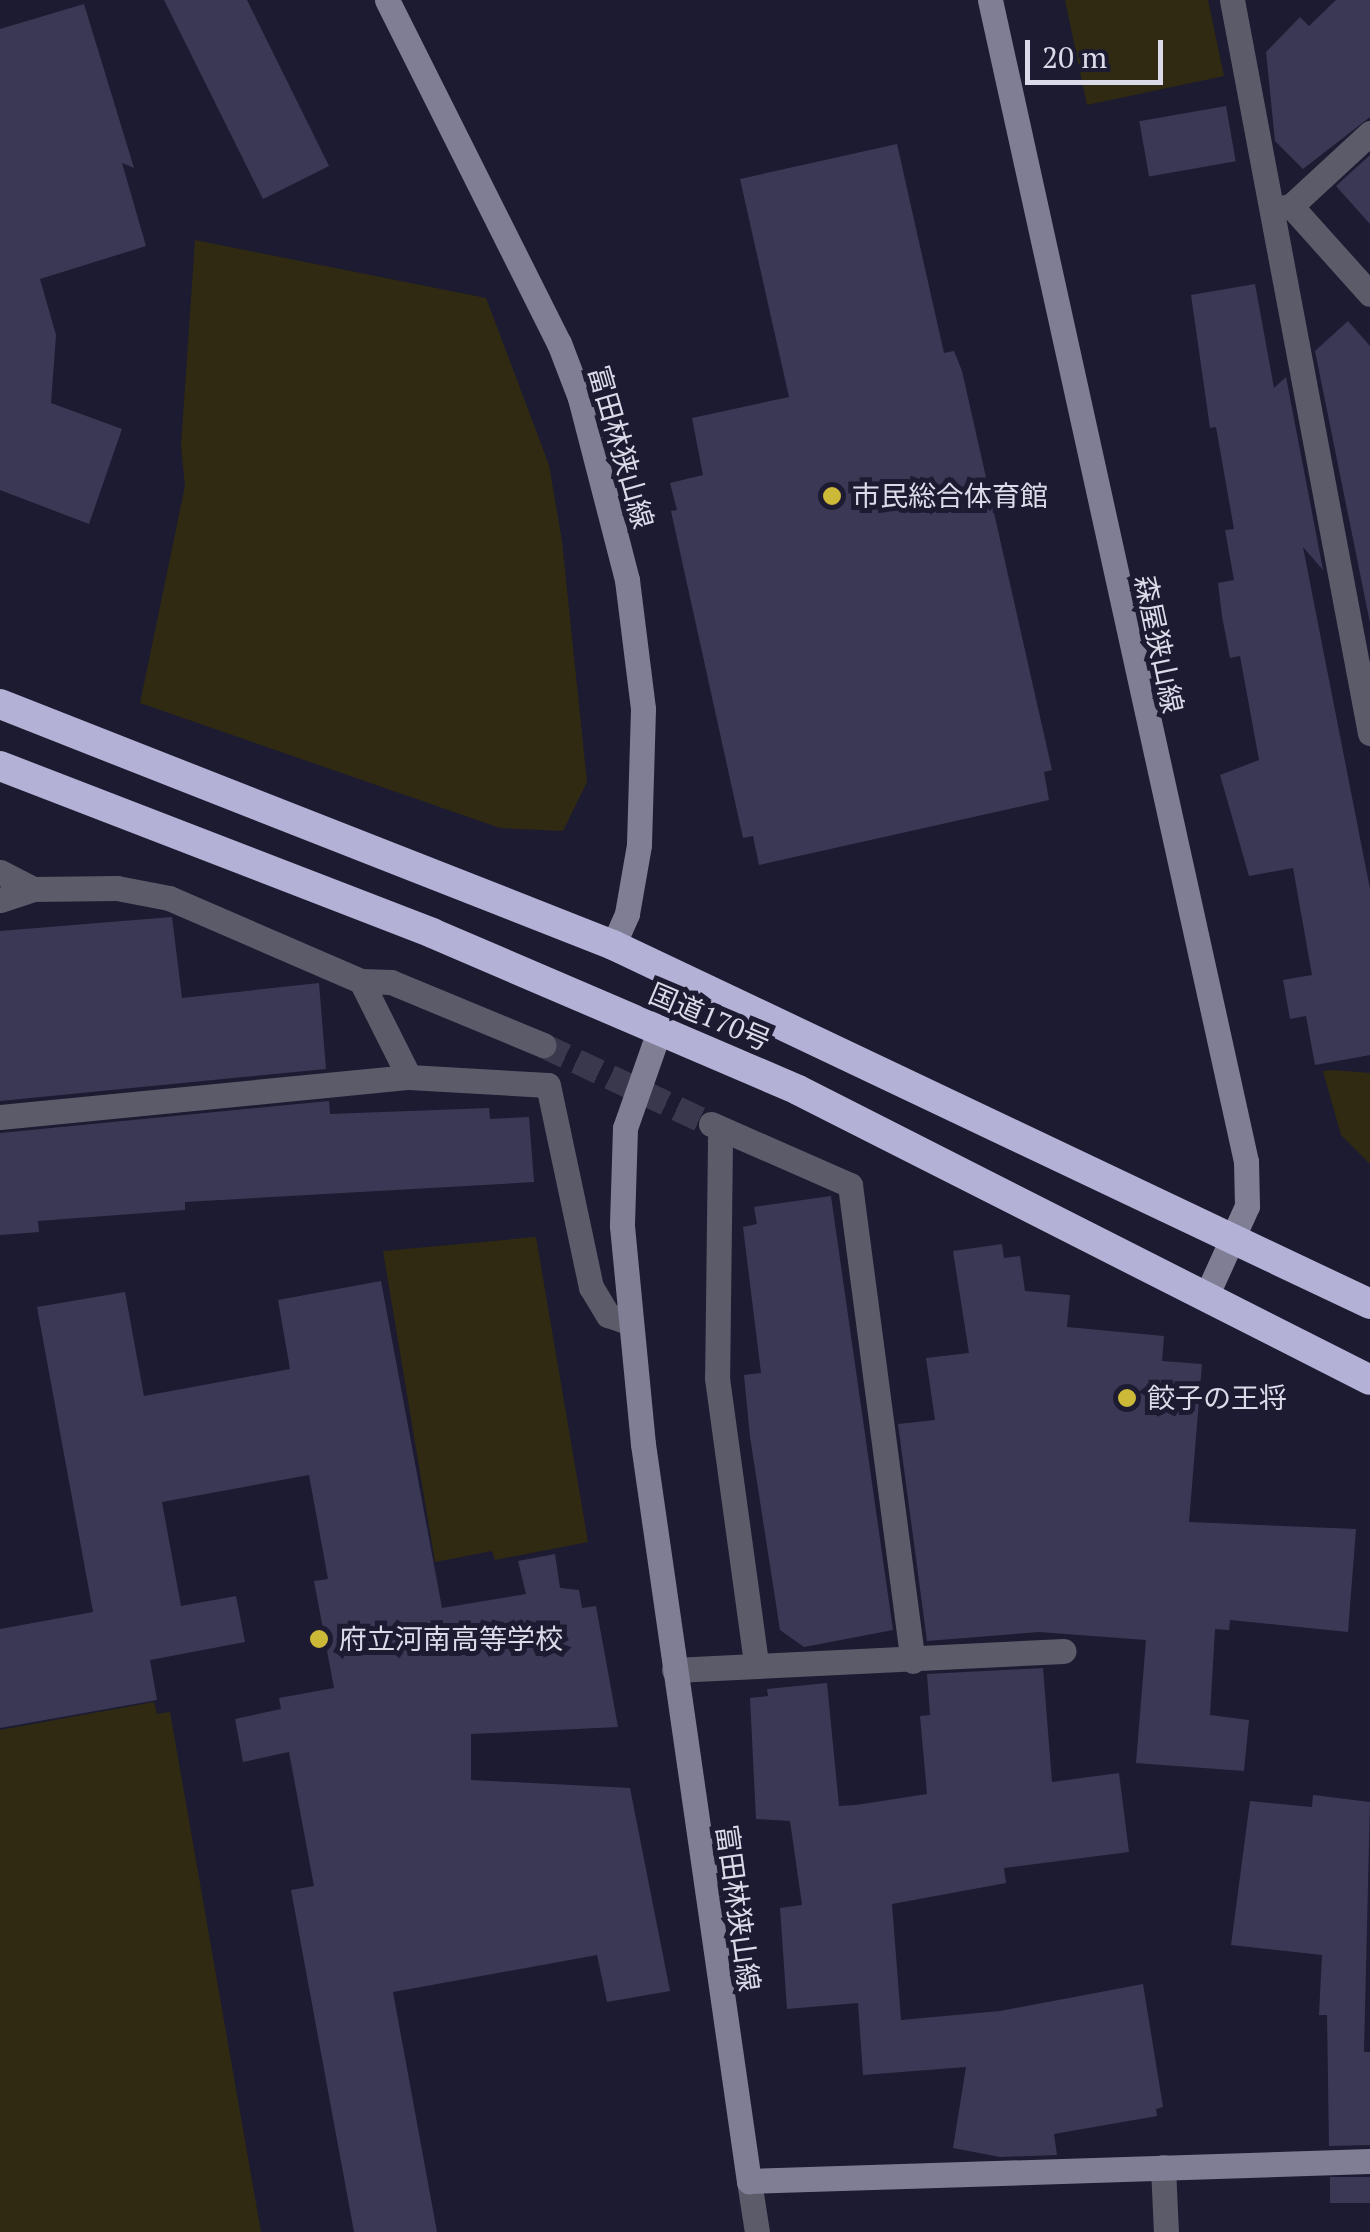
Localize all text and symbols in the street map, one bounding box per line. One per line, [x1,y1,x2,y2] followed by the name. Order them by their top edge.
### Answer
[1030,20,1168,82] scale bar
[1042,37,1107,77] text: 20 m
[582,362,660,532] street label: 富田林狭山線
[852,479,1048,513] place label: 市民総合体育館
[821,485,843,507] marker: 市民総合体育館
[1128,572,1190,716] street label: 森屋狭山線
[644,976,776,1058] street label: 国道170号
[1147,1381,1287,1415] place label: 餃子の王将
[1116,1387,1138,1409] marker: 餃子の王将
[339,1622,563,1656] place label: 府立河南高等学校
[308,1628,330,1650] marker: 府立河南高等学校
[710,1822,766,1994] street label: 富田林狭山線

